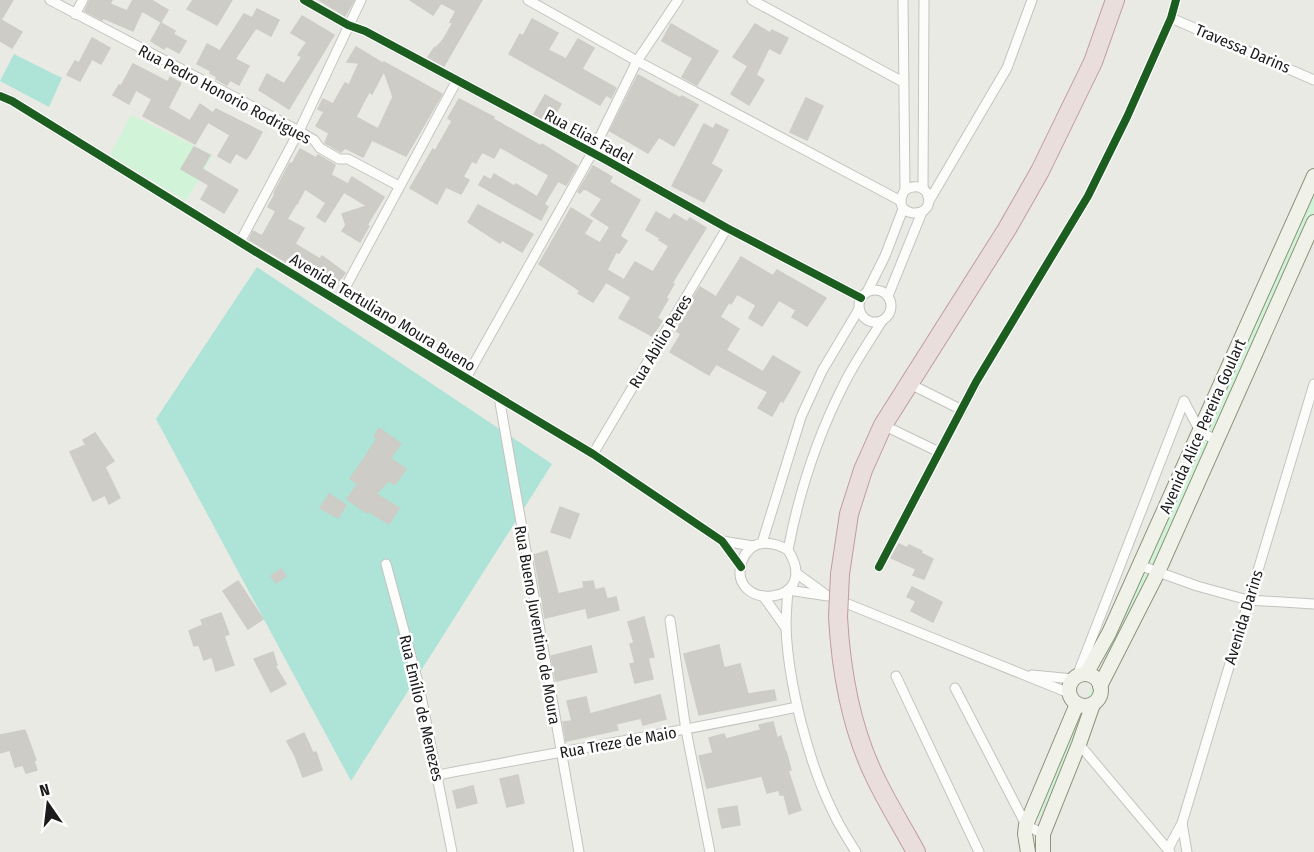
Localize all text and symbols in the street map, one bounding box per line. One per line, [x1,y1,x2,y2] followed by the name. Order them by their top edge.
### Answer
[1192,20,1293,77] street label: Travessa Darins
[135,41,314,148] street label: Rua Pedro Honorio Rodrigues
[541,105,636,168] street label: Rua Elias Fadel
[287,249,479,375] street label: Avenida Tertuliano Moura Bueno
[625,291,696,391] street label: Rua Abilio Peres
[1155,335,1250,516] street label: Avenida Alice Pereira Goulart
[511,524,564,726] street label: Rua Bueno Juventino de Moura
[1220,567,1267,667] street label: Avenida Darins
[395,633,448,783] street label: Rua Emílio de Menezes
[558,723,678,762] street label: Rua Treze de Maio
[18,774,78,834] north arrow
[38,780,51,800] text: N

